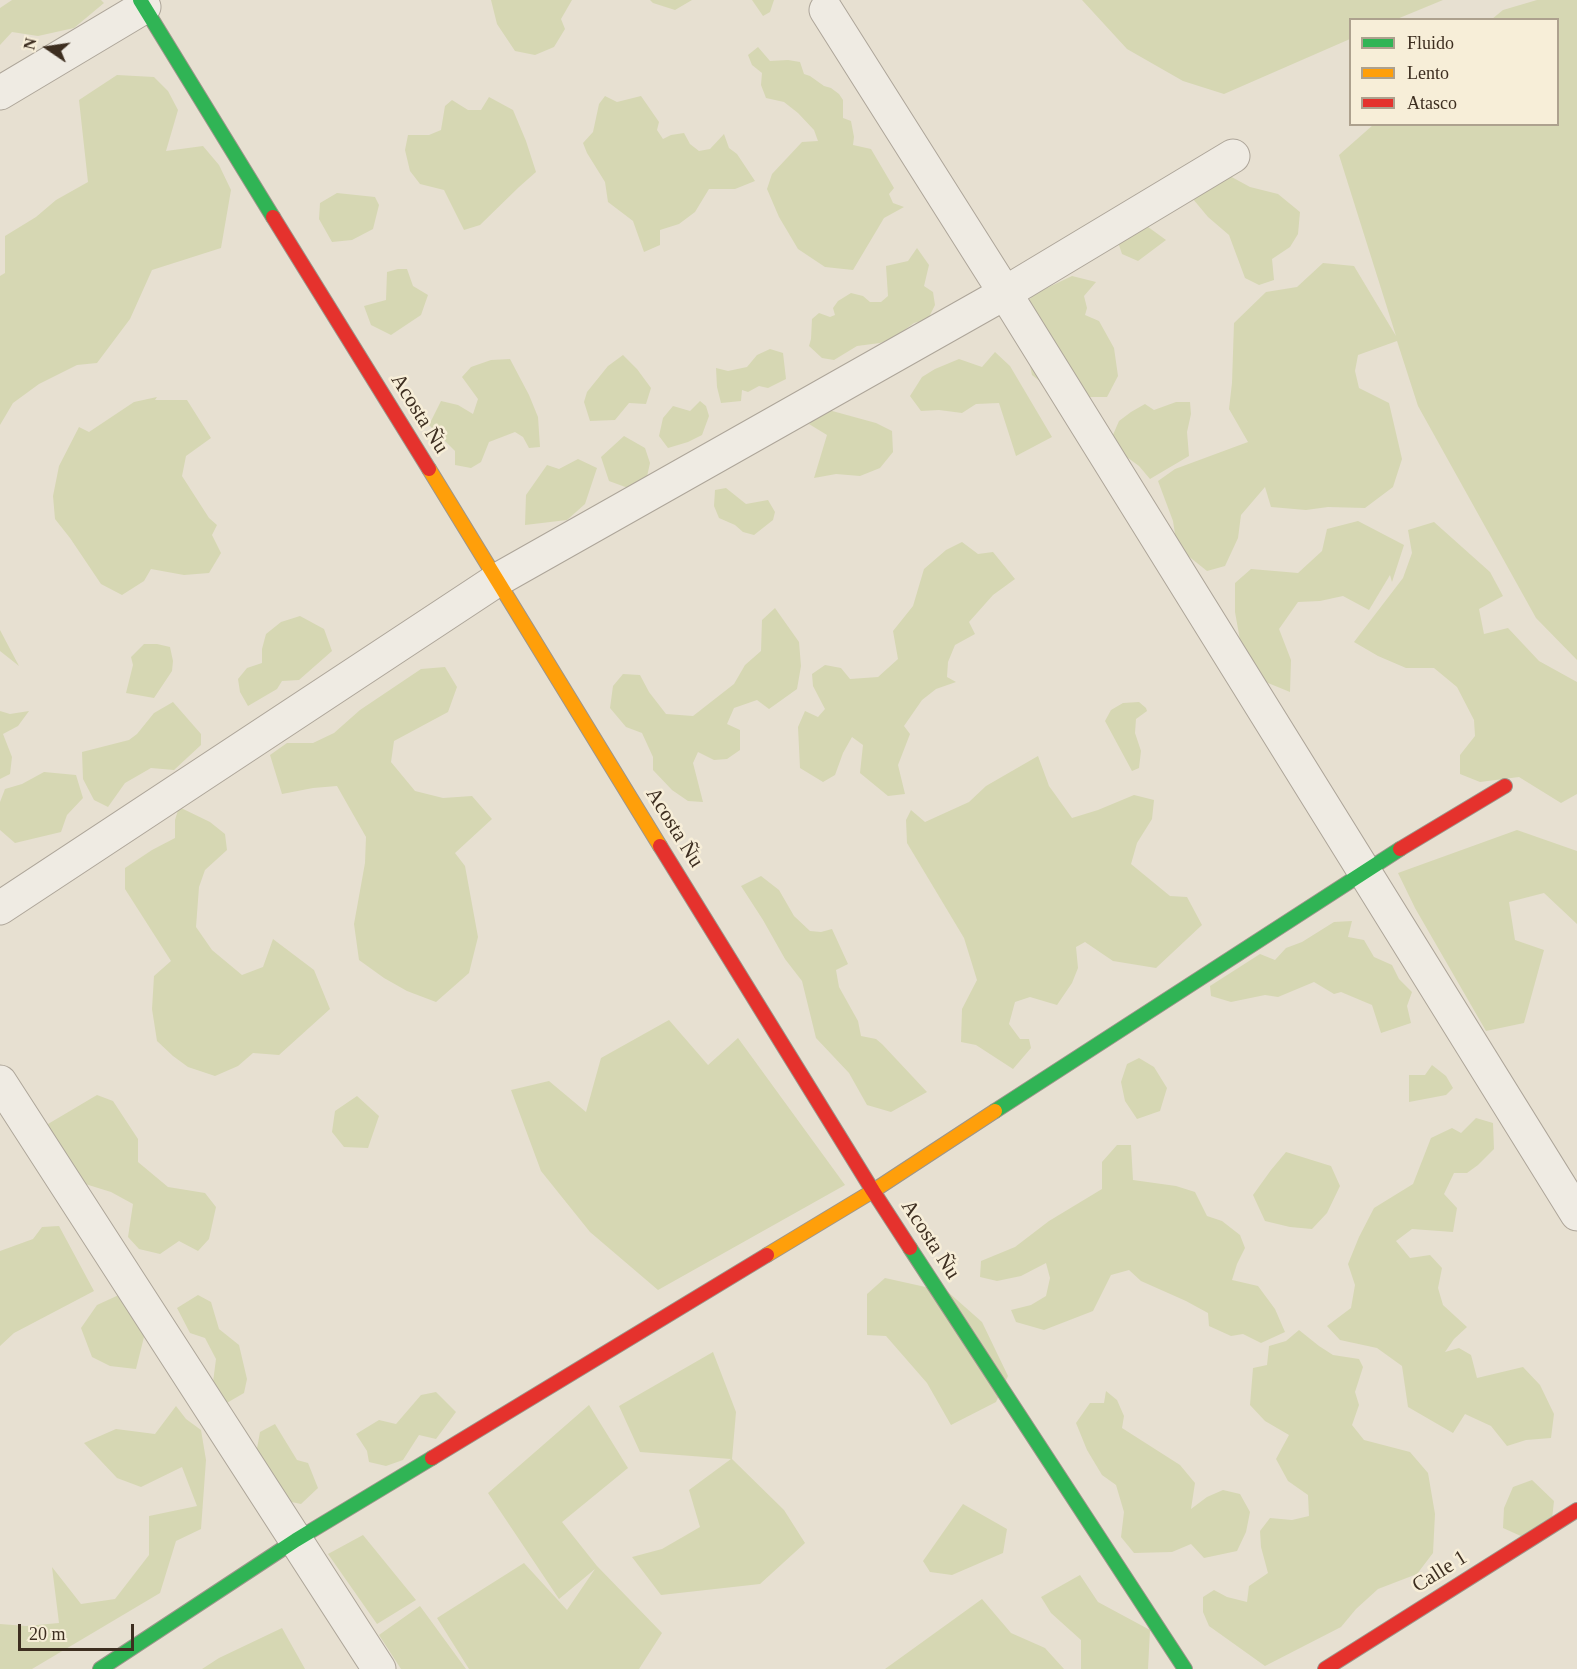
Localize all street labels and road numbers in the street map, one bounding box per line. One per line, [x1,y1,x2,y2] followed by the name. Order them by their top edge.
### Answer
[385,369,453,459] street label: Acosta Ñu
[640,783,708,873] street label: Acosta Ñu
[895,1196,965,1284] street label: Acosta Ñu
[1408,1545,1472,1599] street label: Calle 1

